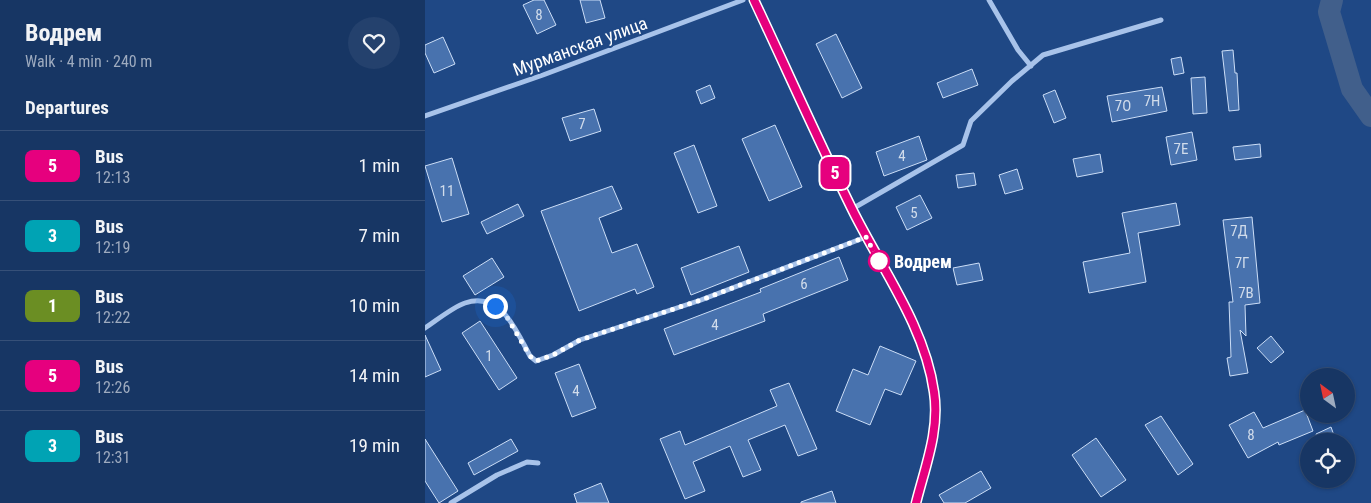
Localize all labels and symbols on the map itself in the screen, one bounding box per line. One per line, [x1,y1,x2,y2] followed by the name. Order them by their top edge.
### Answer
[535,6,543,24] house number: 8
[510,12,650,80] street label: Мурманская улица
[1144,92,1160,110] house number: 7Н
[1115,97,1131,115] house number: 7О
[578,115,586,133] house number: 7
[1174,140,1188,158] house number: 7Е
[898,147,906,165] house number: 4
[819,157,851,189] line badge: 5
[440,182,454,200] house number: 11
[910,204,918,222] house number: 5
[1230,222,1248,240] house number: 7Д
[868,250,890,272] marker: Водрем
[894,251,952,272] place label: Водрем
[1235,254,1249,272] house number: 7Г
[800,275,808,293] house number: 6
[1238,284,1254,302] house number: 7В
[483,294,508,319] your location
[711,316,719,334] house number: 4
[485,347,493,365] house number: 1
[1300,368,1355,422] north arrow
[572,382,580,400] house number: 4
[1247,426,1255,444] house number: 8

